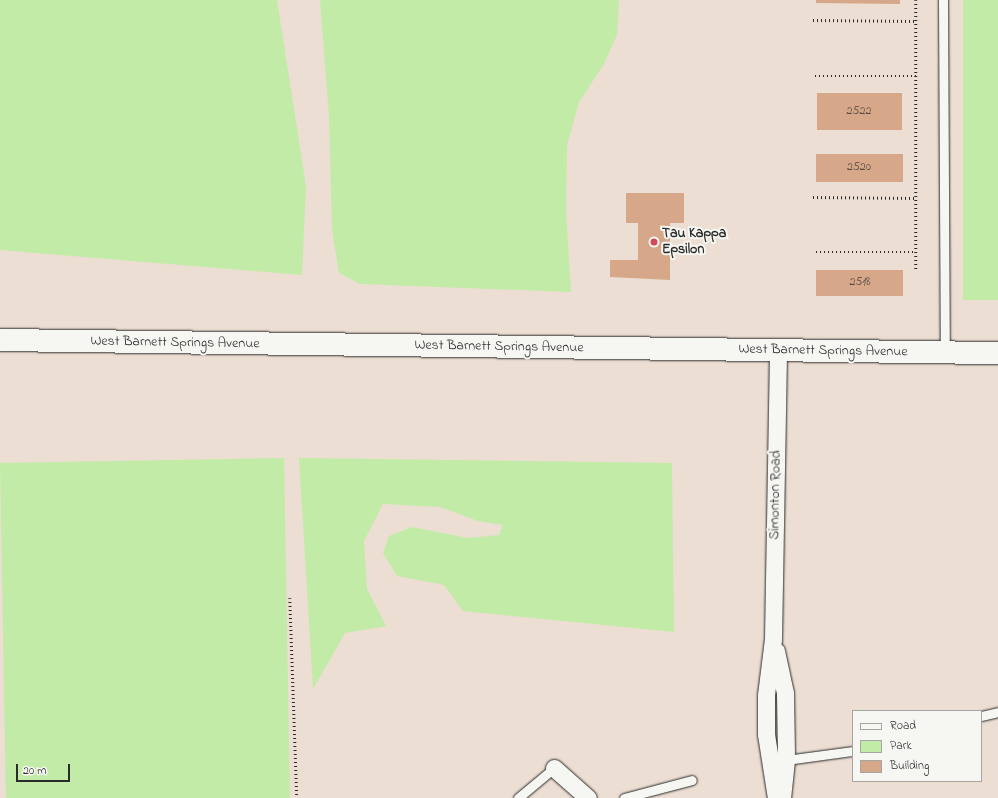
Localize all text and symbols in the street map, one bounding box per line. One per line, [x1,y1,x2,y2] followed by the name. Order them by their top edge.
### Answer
[847,105,871,119] house number: 2522
[847,161,871,175] house number: 2520
[662,226,726,258] place label: Tau Kappa Epsilon
[649,237,659,247] marker: Tau Kappa Epsilon
[849,276,871,290] house number: 2518
[90,333,260,353] street label: West Barnett Springs Avenue
[414,337,584,357] street label: West Barnett Springs Avenue
[738,341,908,361] street label: West Barnett Springs Avenue
[767,450,785,540] street label: Simonton Road
[852,710,982,782] legend
[890,717,916,735] text: Road
[890,737,912,755] text: Park
[18,756,72,782] scale bar
[890,757,929,775] text: Building
[23,762,46,780] text: 20 m

